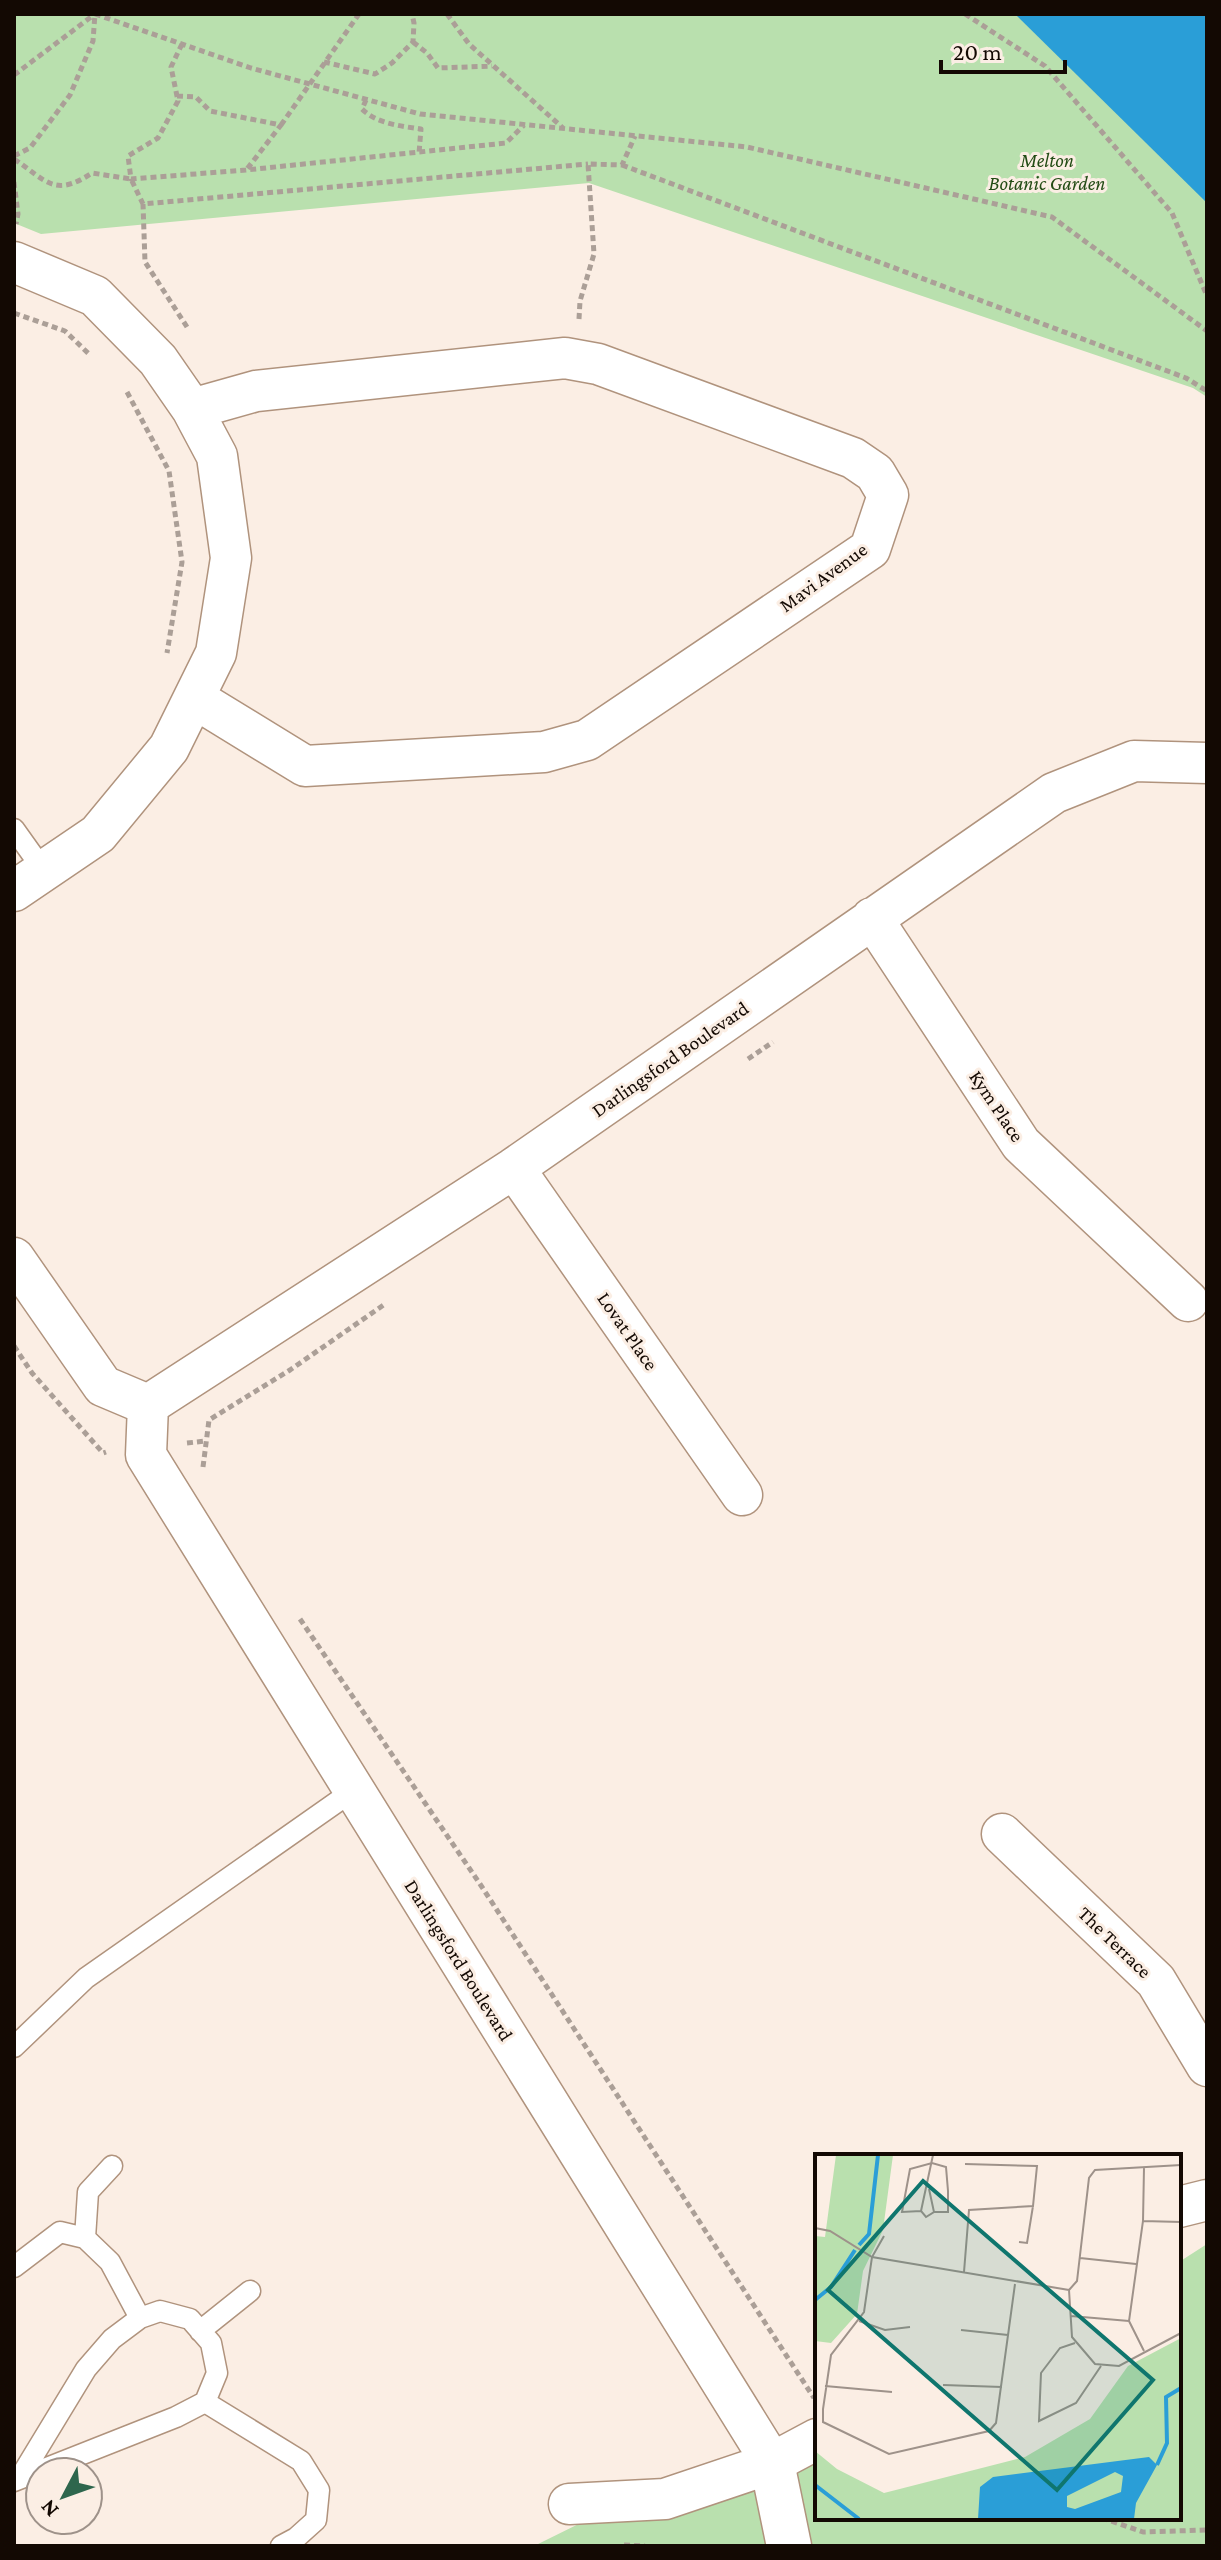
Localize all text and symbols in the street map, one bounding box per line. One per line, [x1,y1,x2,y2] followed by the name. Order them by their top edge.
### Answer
[941,24,1065,74] scale bar
[953,38,1002,65] text: 20 m
[989,149,1105,194] park label: Melton Botanic Garden
[775,538,871,616] street label: Mavi Avenue
[588,996,753,1122] street label: Darlingsford Boulevard
[964,1066,1029,1147] street label: Kym Place
[593,1288,663,1374] street label: Lovat Place
[400,1875,518,2046] street label: Darlingsford Boulevard
[1074,1902,1156,1982] street label: The Terrace
[815,2154,1181,2520] inset map
[24,2456,104,2536] north arrow
[35,2495,64,2523] text: N

